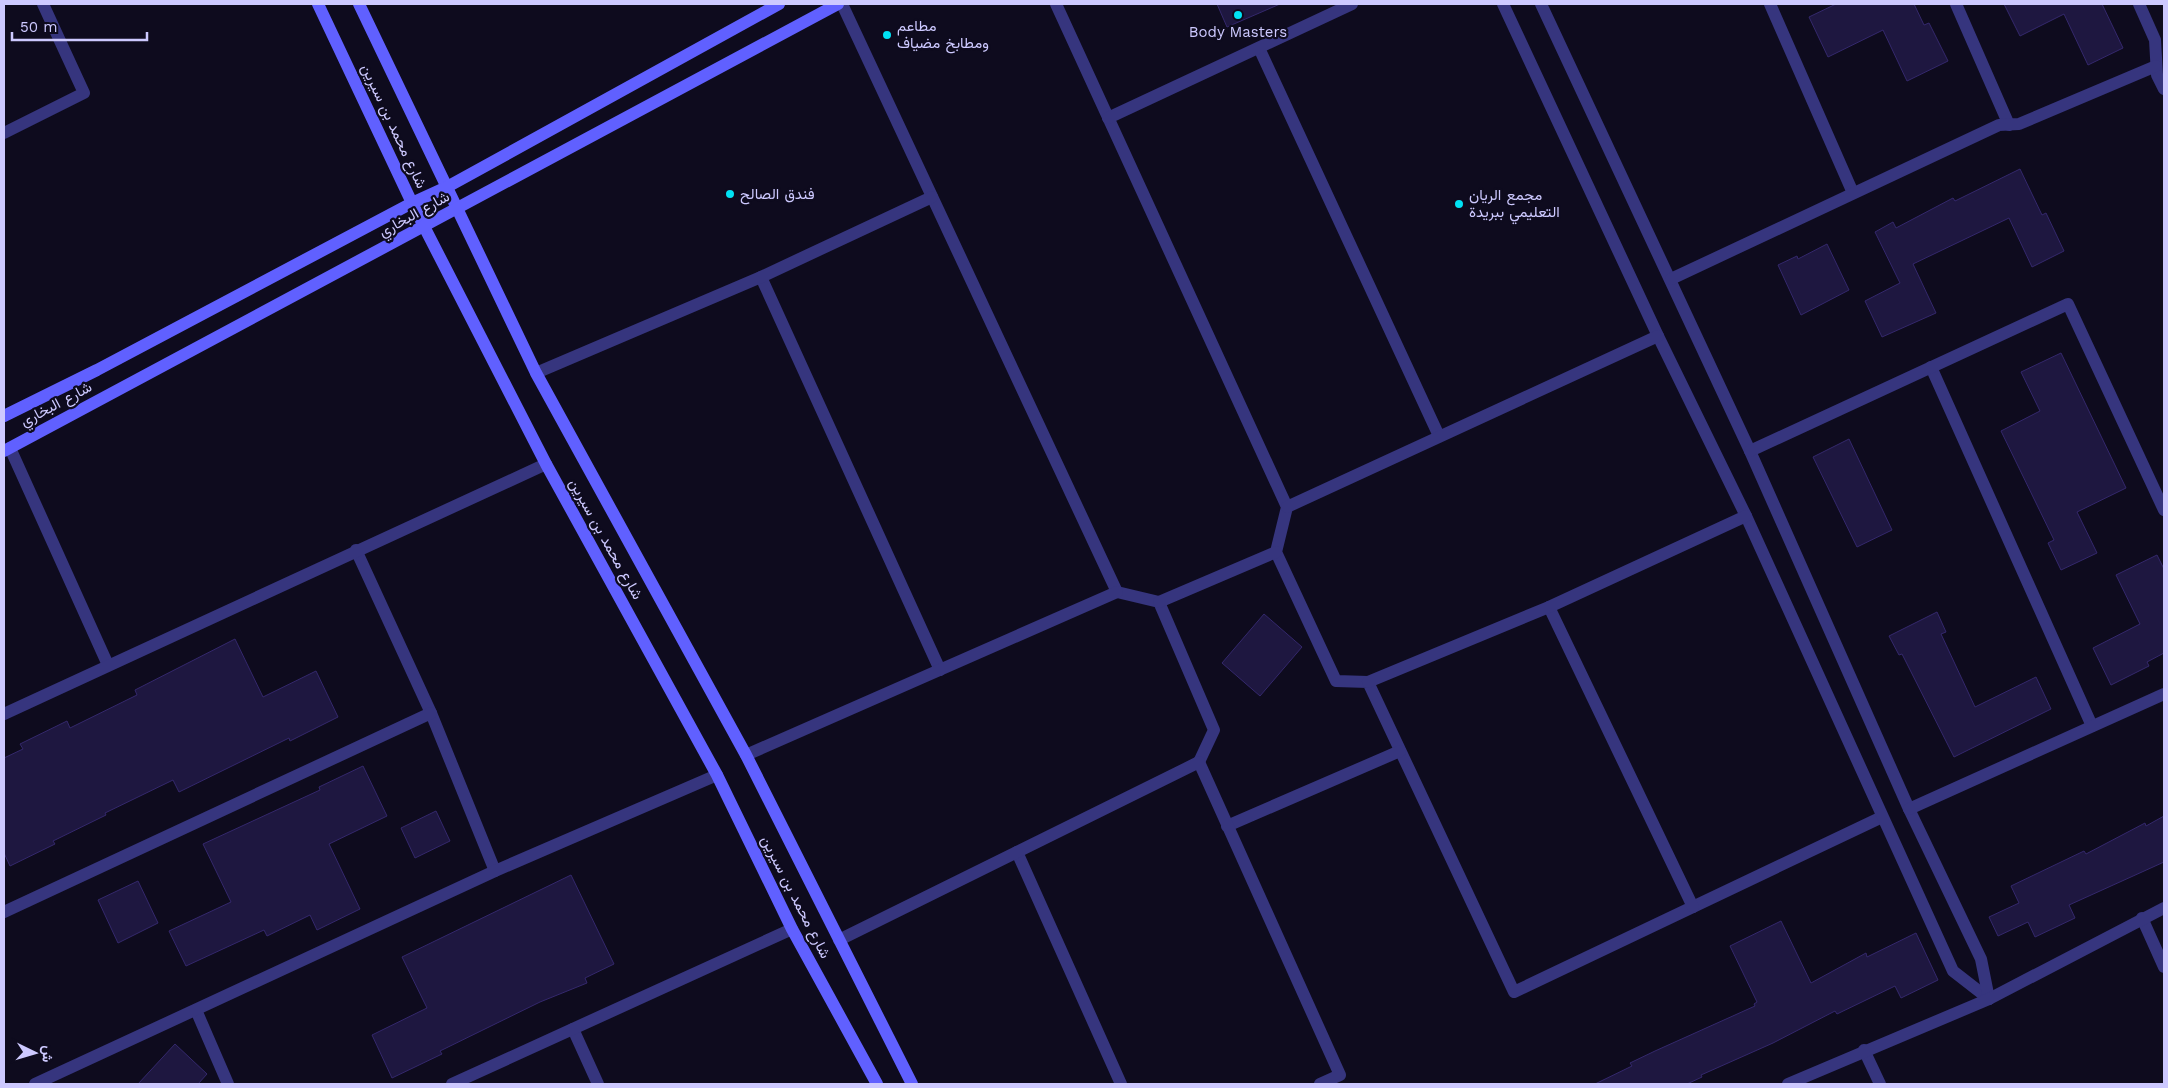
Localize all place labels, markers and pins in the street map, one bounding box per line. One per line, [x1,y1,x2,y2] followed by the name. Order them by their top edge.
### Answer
[1232,9,1244,21] marker: Body Masters
[897,17,989,54] place label: مطاعم ومطابخ مضياف
[1189,23,1287,41] place label: Body Masters
[881,29,893,41] marker: مطاعم ومطابخ مضياف
[740,185,815,205] place label: فندق الصالح
[1469,186,1560,225] place label: مجمع الريان التعليمي ببريدة
[724,188,736,200] marker: فندق الصالح
[1453,198,1465,210] marker: مجمع الريان التعليمي ببريدة

